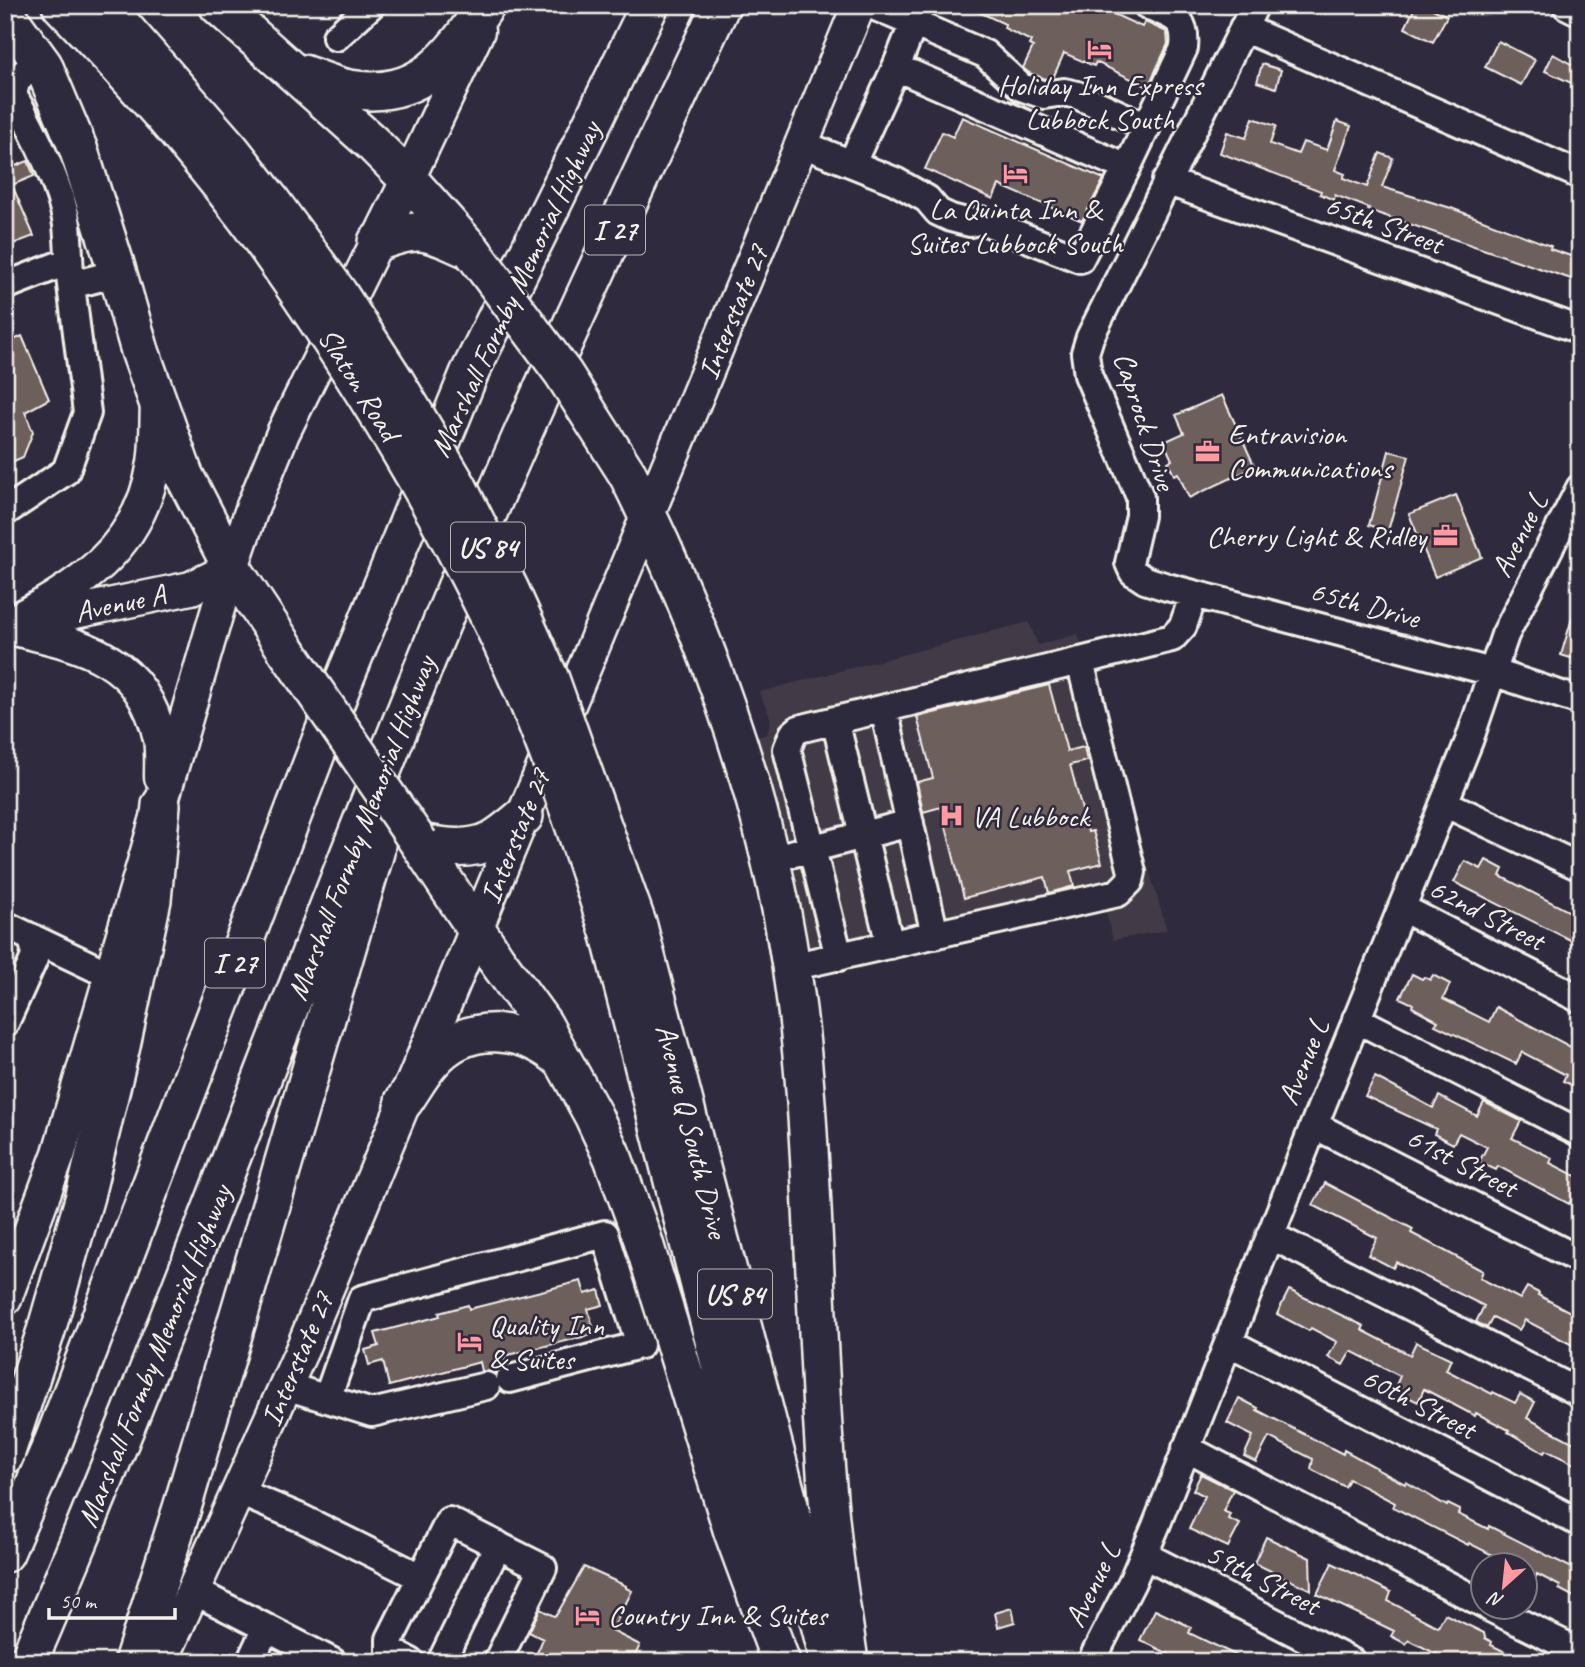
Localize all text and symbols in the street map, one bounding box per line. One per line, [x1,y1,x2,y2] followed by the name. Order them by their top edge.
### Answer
[1086,36,1114,64] hotel icon: Holiday Inn Express Lubbock South
[998,66,1205,138] place label: Holiday Inn Express Lubbock South
[421,113,611,463] street label: Marshall Formby Memorial Highway
[1001,160,1029,188] hotel icon: La Quinta Inn & Suites Lubbock South
[1320,185,1451,264] street label: 65th Street
[907,190,1124,262] place label: La Quinta Inn & Suites Lubbock South
[585,205,645,254] road number: I 27
[689,238,778,385] street label: Interstate 27
[310,321,411,451] street label: Slaton Road
[1105,347,1186,497] street label: Caprock Drive
[1228,415,1395,487] place label: Entravision Communications
[1194,437,1222,465] office icon: Entravision Communications
[1482,486,1557,583] street label: Avenue L
[1206,517,1429,555] place label: Cherry Light & Ridley
[451,522,525,572] road number: US 84
[1432,522,1460,550] office icon: Cherry Light & Ridley
[1306,571,1426,637] street label: 65th Drive
[71,575,170,631] street label: Avenue A
[278,648,445,1005] street label: Marshall Formby Memorial Highway
[471,762,560,909] street label: Interstate 27
[971,797,1091,835] place label: VA Lubbock
[937,802,965,830] hospital icon: VA Lubbock
[1423,869,1554,961] street label: 62nd Street
[205,939,265,988] road number: I 27
[1269,1013,1338,1110] street label: Avenue L
[647,1020,737,1244] street label: Avenue Q South Drive
[1400,1118,1526,1207] street label: 61st Street
[68,1177,241,1533] street label: Marshall Formby Memorial Highway
[698,1270,772,1318] road number: US 84
[252,1285,343,1432] street label: Interstate 27
[489,1306,604,1378] place label: Quality Inn & Suites
[455,1328,483,1356] hotel icon: Quality Inn & Suites
[1356,1358,1485,1449] street label: 60th Street
[1200,1534,1329,1625] street label: 59th Street
[1055,1536,1129,1633] street label: Avenue L
[1470,1552,1540,1622] north arrow
[49,1576,175,1620] scale bar
[1483,1585,1507,1614] text: N
[60,1588,98,1614] text: 50 m
[608,1596,829,1634] place label: Country Inn & Suites
[574,1601,602,1629] hotel icon: Country Inn & Suites

